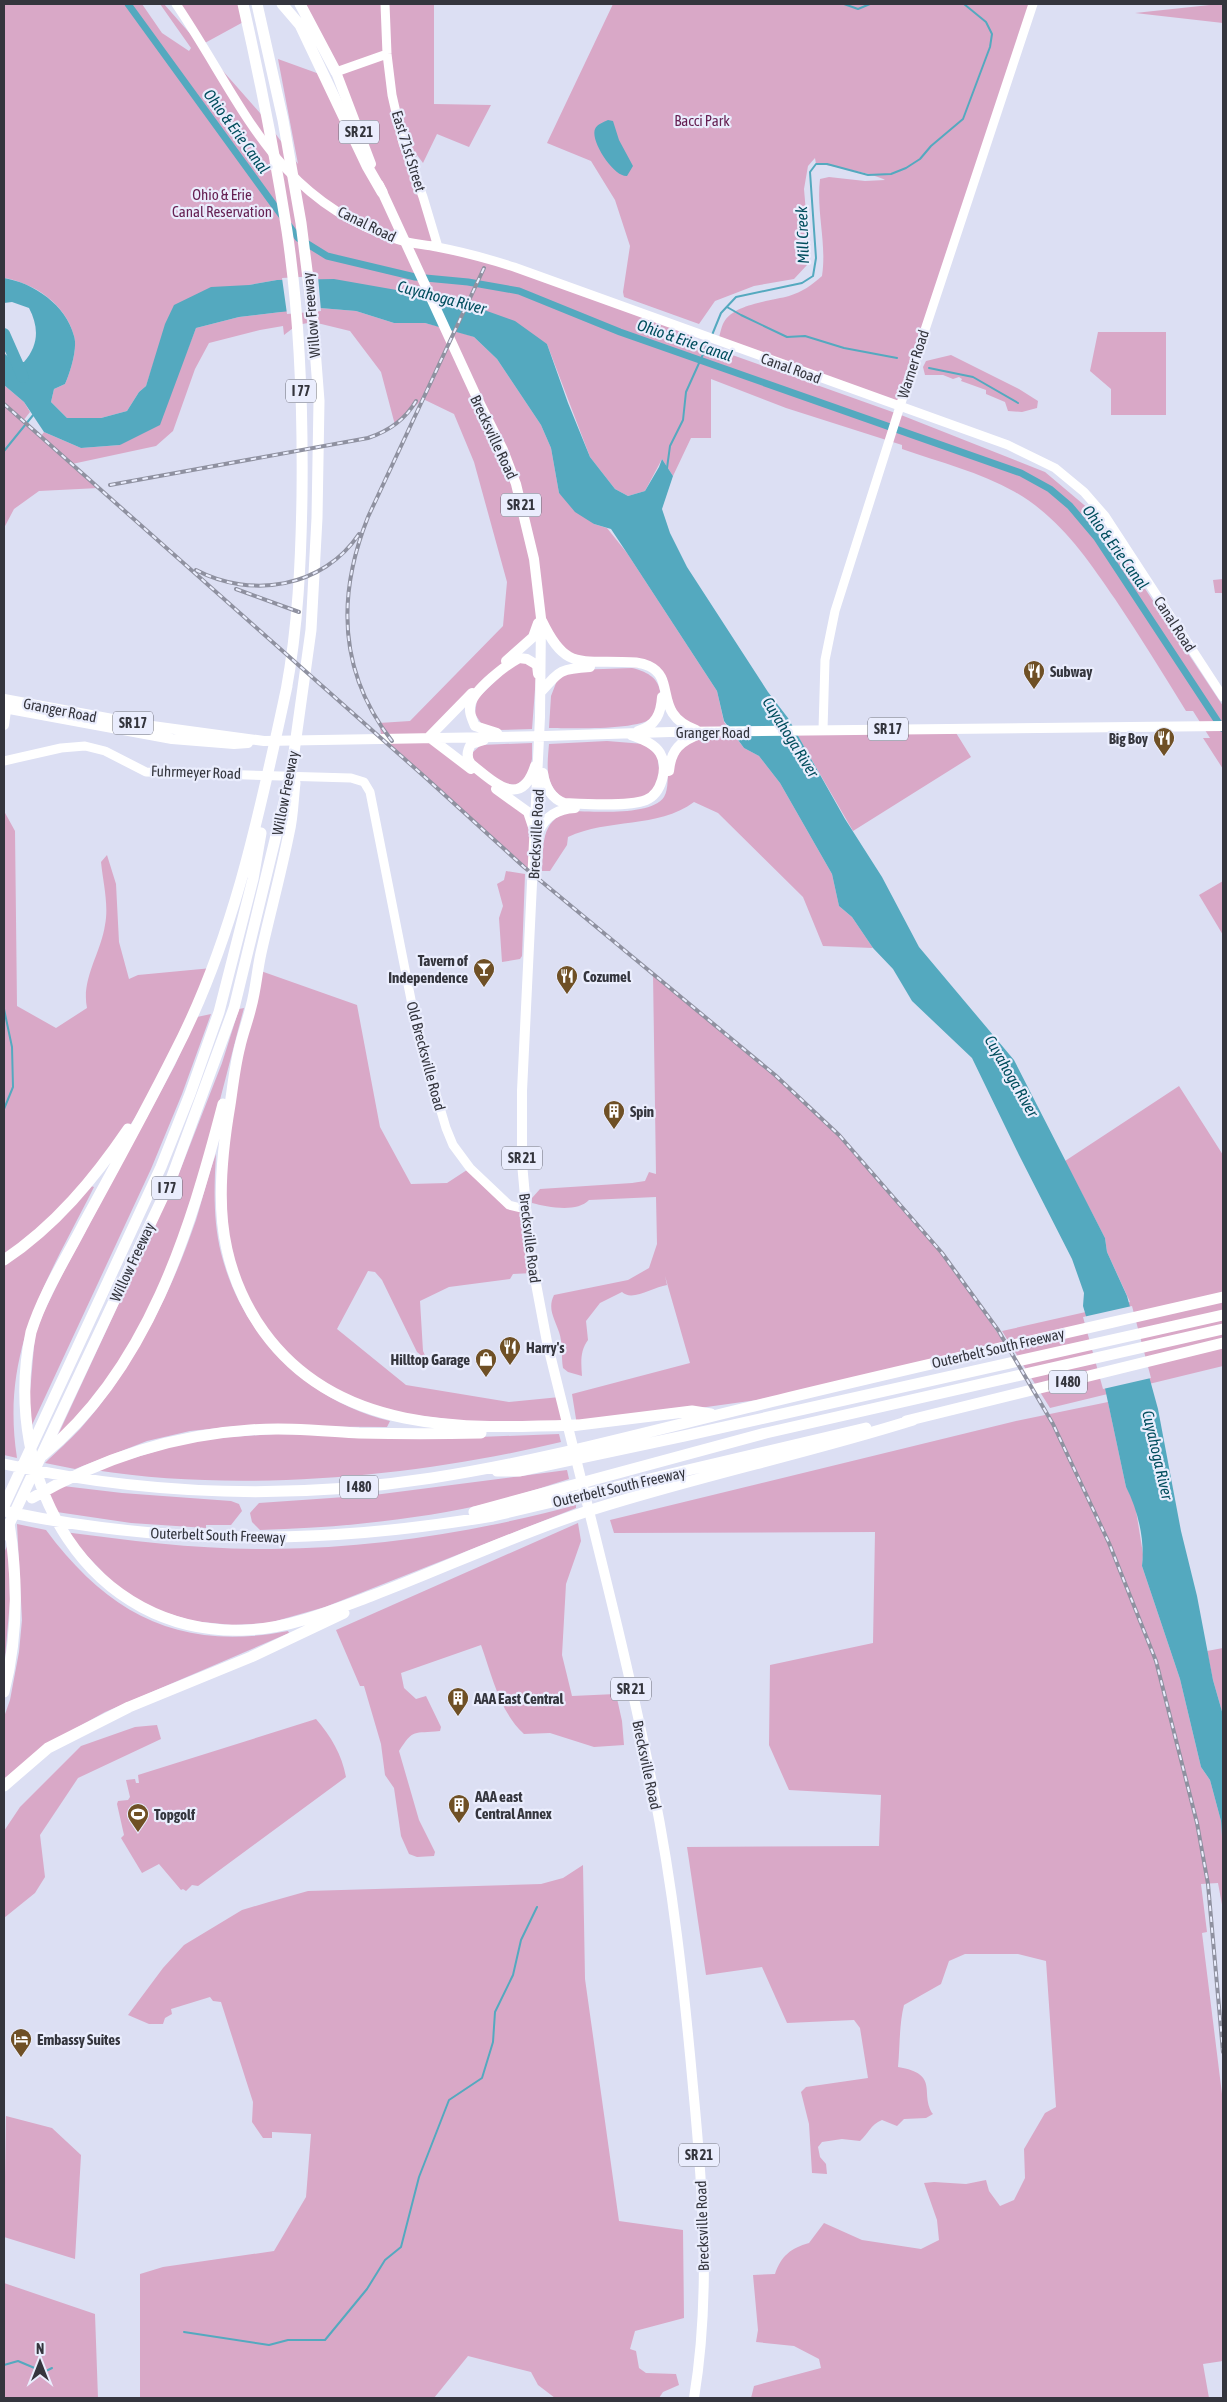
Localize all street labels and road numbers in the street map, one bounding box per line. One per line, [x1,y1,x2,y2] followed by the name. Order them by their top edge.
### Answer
[389,108,429,194] street label: East 71st Street
[339,120,379,144] road number: SR 21
[335,203,399,245] street label: Canal Road
[299,272,323,358] street label: Willow Freeway
[894,328,932,400] street label: Warner Road
[759,349,823,387] street label: Canal Road
[286,380,316,402] road number: I 77
[467,392,521,482] street label: Brecksville Road
[501,494,541,516] road number: SR 21
[1151,593,1199,655] street label: Canal Road
[22,695,98,725] street label: Granger Road
[113,711,153,734] road number: SR 17
[868,718,908,741] road number: SR 17
[676,724,750,741] street label: Granger Road
[268,749,302,837] street label: Willow Freeway
[151,762,241,782] street label: Fuhrmeyer Road
[525,788,547,880] street label: Brecksville Road
[403,1000,449,1112] street label: Old Brecksville Road
[502,1146,542,1170] road number: SR 21
[152,1176,182,1200] road number: I 77
[516,1192,544,1284] street label: Brecksville Road
[106,1220,158,1304] street label: Willow Freeway
[930,1324,1066,1372] street label: Outerbelt South Freeway
[1049,1370,1087,1394] road number: I 480
[551,1463,687,1511] street label: Outerbelt South Freeway
[340,1475,378,1498] road number: I 480
[150,1524,286,1546] street label: Outerbelt South Freeway
[611,1678,651,1700] road number: SR 21
[629,1719,665,1811] street label: Brecksville Road
[679,2144,719,2166] road number: SR 21
[692,2180,712,2272] street label: Brecksville Road

